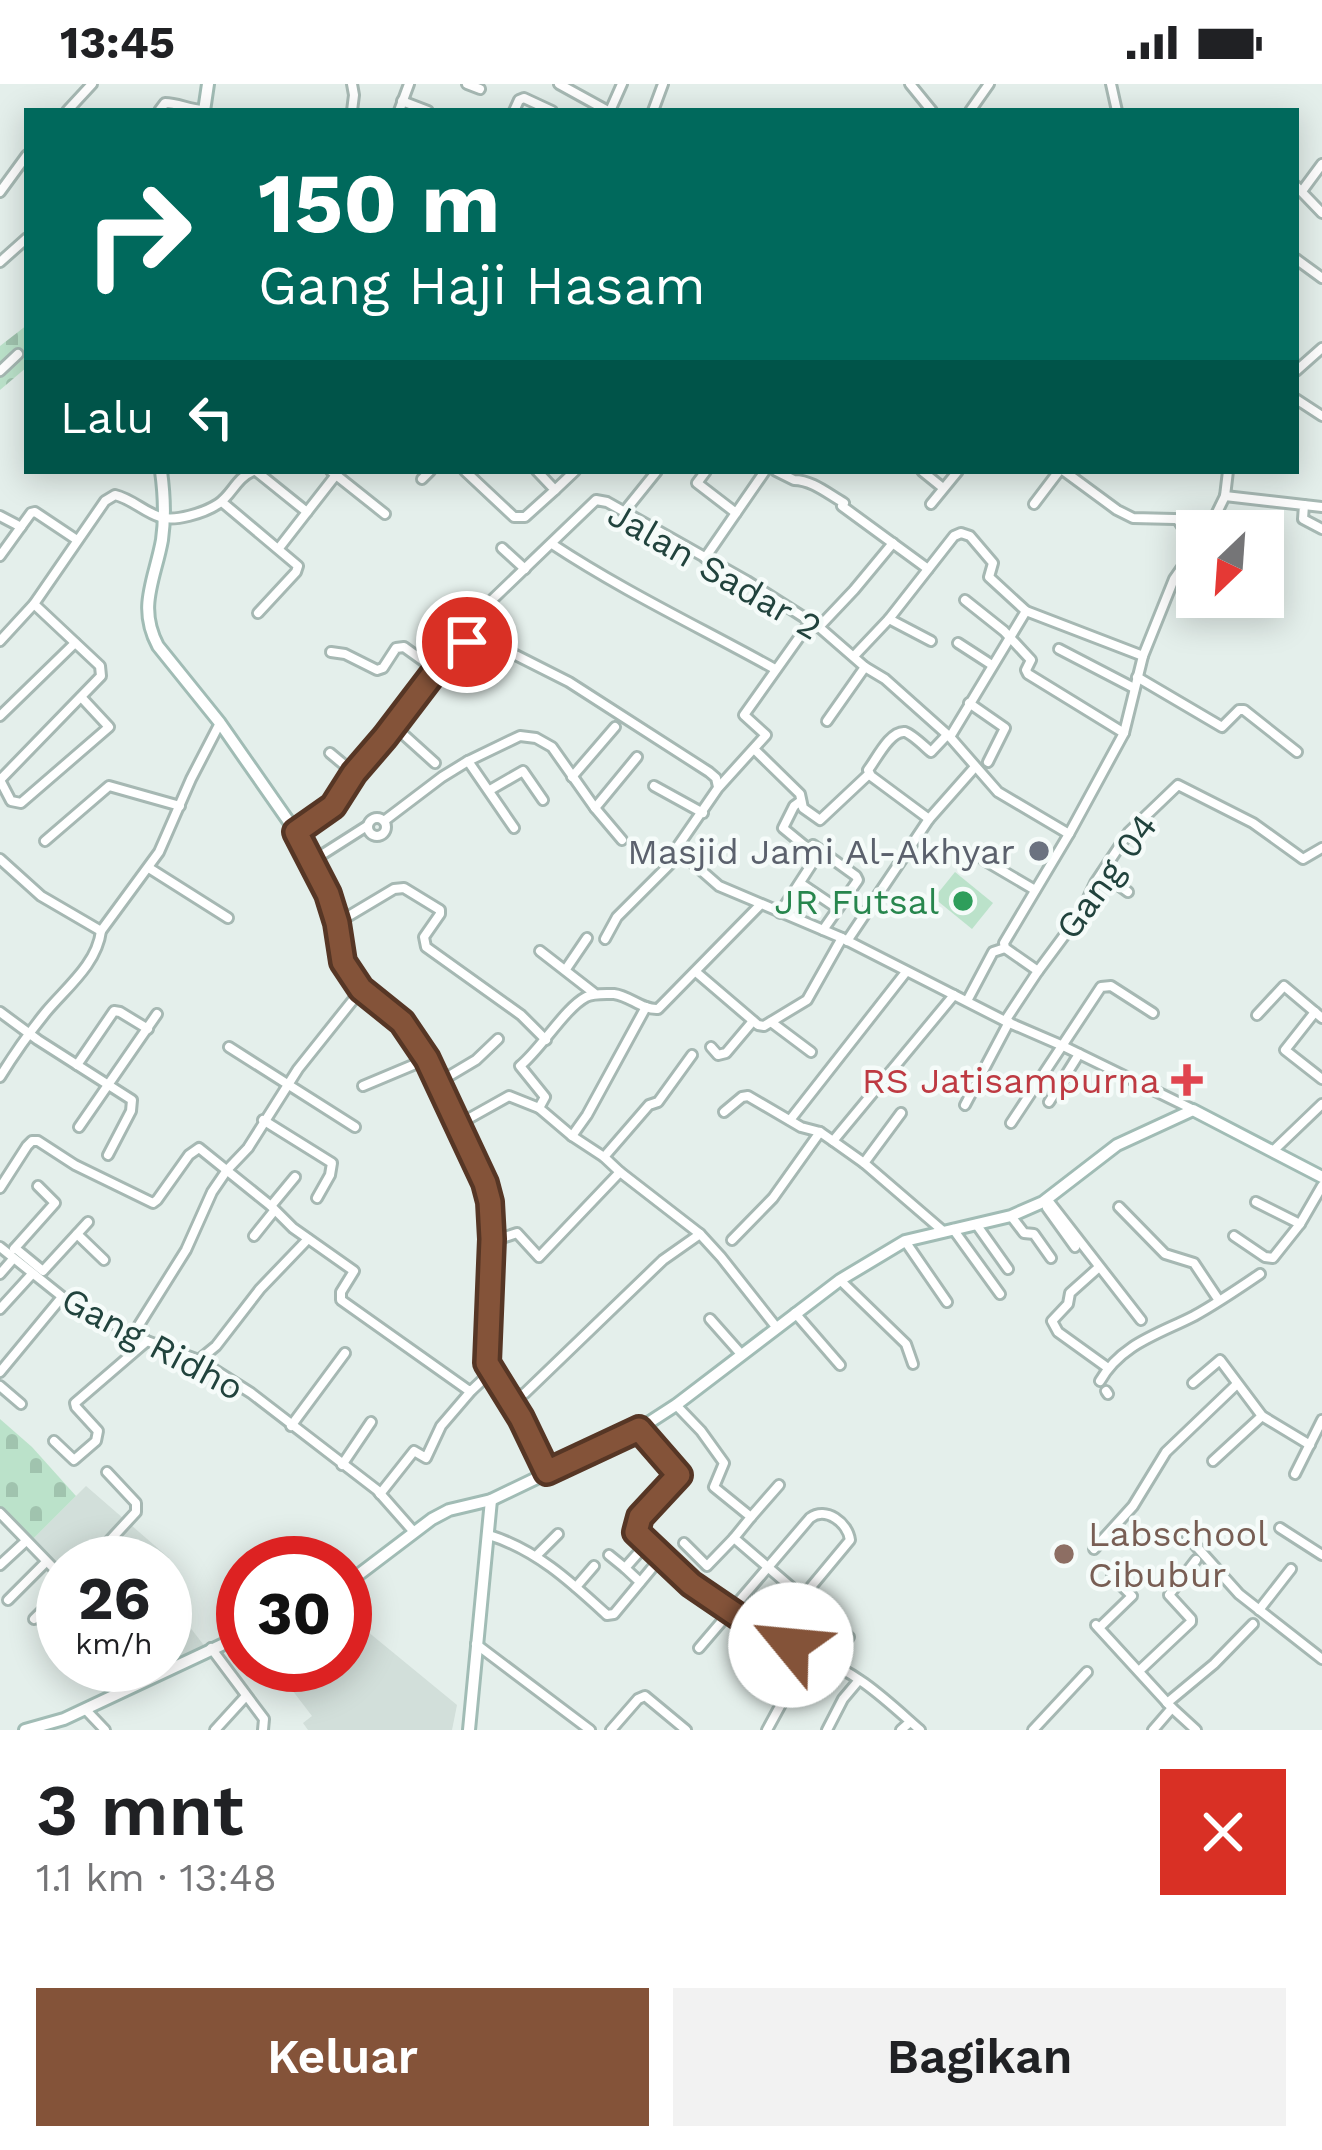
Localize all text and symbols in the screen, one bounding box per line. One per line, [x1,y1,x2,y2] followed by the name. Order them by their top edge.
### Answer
[60,16,175,69] text: 13:45
[258,154,500,252] text: 150 m
[60,156,216,312] icon: right
[258,254,706,317] text: Gang Haji Hasam
[178,384,244,450] icon: left
[60,391,154,444] text: Lalu
[600,493,829,649] street label: Jalan Sadar 2
[1176,510,1284,618] north arrow
[1176,510,1284,618] map controls
[416,591,518,693] pin
[434,609,500,675] icon: arrive
[1047,806,1166,947] street label: Gang 04
[627,831,1015,873] place label: Masjid Jami Al-Akhyar
[1026,838,1052,864] marker: Masjid Jami Al-Akhyar
[774,881,939,923] place label: JR Futsal
[950,888,976,914] marker: JR Futsal
[862,1060,1160,1102] place label: RS Jatisampurna
[1171,1064,1203,1096] marker: RS Jatisampurna
[54,1278,251,1409] street label: Gang Ridho
[1088,1513,1268,1596] place label: Labschool Cibubur
[216,1536,372,1692] speed limit sign: 30
[1051,1541,1077,1567] marker: Labschool Cibubur
[78,1563,150,1634] text: 26
[728,1582,854,1708] position arrow
[75,1626,153,1661] text: km/h
[36,1768,244,1852] text: 3 mnt
[1160,1769,1286,1895] button: close
[36,1855,277,1900] text: 1.1 km · 13:48
[36,1988,649,2126] button: Keluar
[673,1988,1286,2126] button: Bagikan

